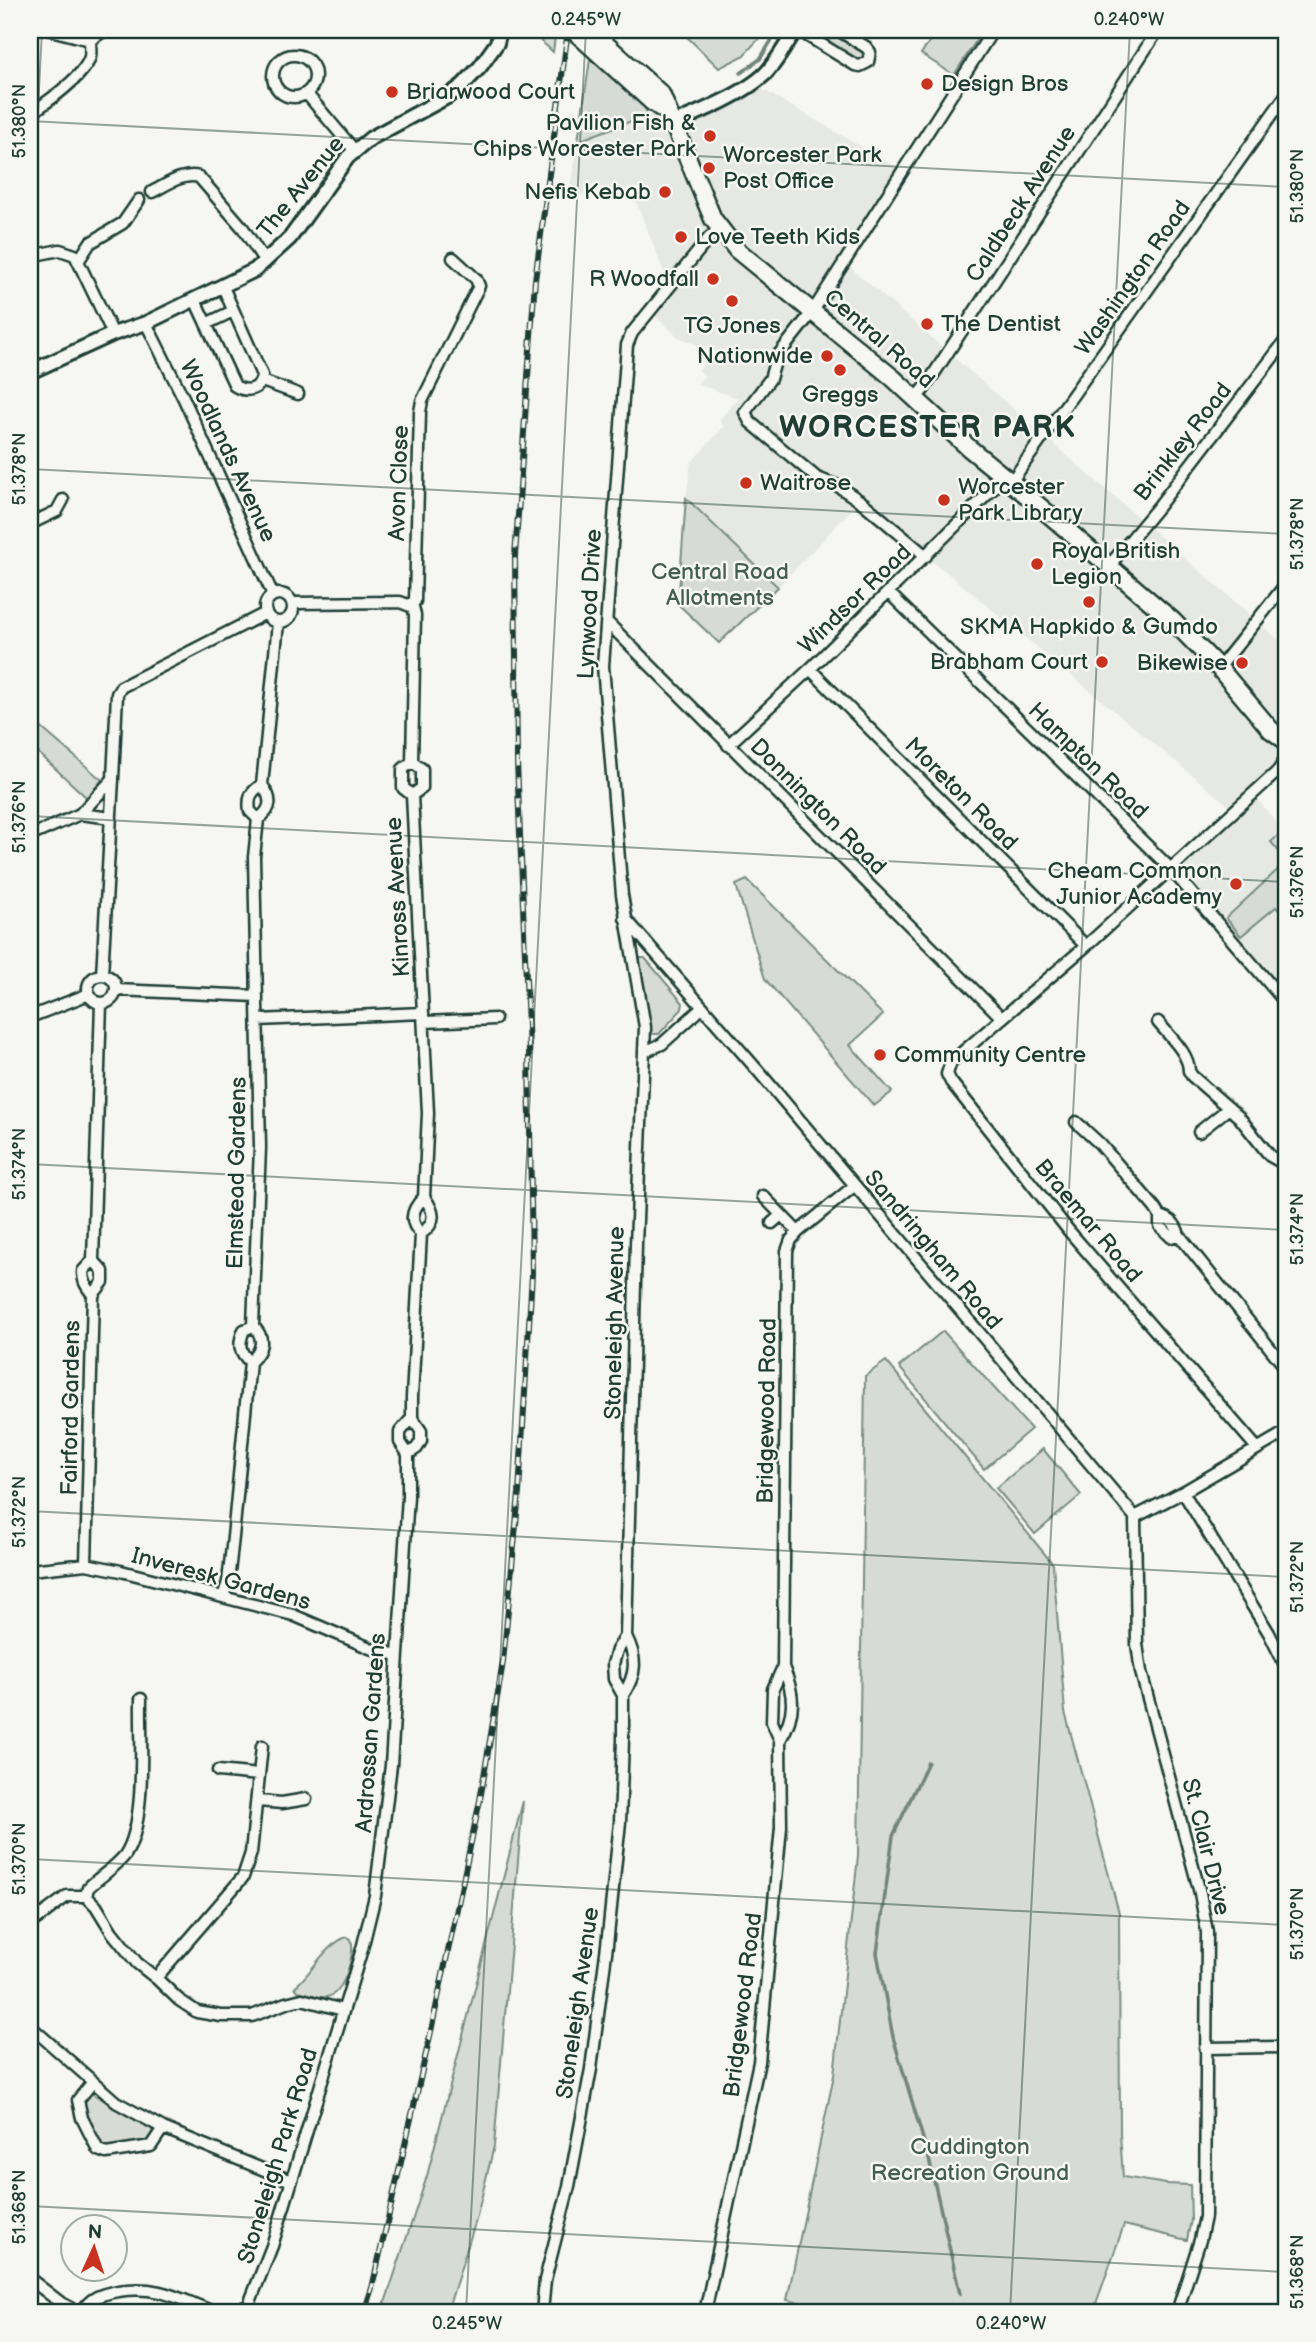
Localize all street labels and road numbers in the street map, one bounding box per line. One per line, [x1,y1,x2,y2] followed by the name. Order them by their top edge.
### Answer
[960,120,1082,288] street label: Caldbeck Avenue
[251,130,351,244] street label: The Avenue
[1069,195,1197,361] street label: Washington Road
[818,283,940,395] street label: Central Road
[173,355,283,547] street label: Woodlands Avenue
[1128,377,1238,507] street label: Brinkley Road
[383,425,415,541] street label: Avon Close
[572,528,608,680] street label: Lynwood Drive
[793,538,917,660] street label: Windsor Road
[1022,697,1154,825] street label: Hampton Road
[899,732,1023,856] street label: Moreton Road
[744,733,892,881] street label: Donnington Road
[380,816,416,978] street label: Kinross Avenue
[221,1077,253,1269] street label: Elmstead Gardens
[1028,1154,1148,1288] street label: Braemar Road
[858,1165,1008,1335] street label: Sandringham Road
[599,1226,631,1420] street label: Stoneleigh Avenue
[751,1318,783,1504] street label: Bridgewood Road
[55,1320,87,1496] street label: Fairford Gardens
[128,1542,314,1616] street label: Inveresk Gardens
[350,1632,392,1834] street label: Ardrossan Gardens
[1175,1776,1237,1918] street label: St. Clair Drive
[551,1905,605,2101] street label: Stoneleigh Avenue
[718,1911,768,2099] street label: Bridgewood Road
[232,2045,324,2267] street label: Stoneleigh Park Road

